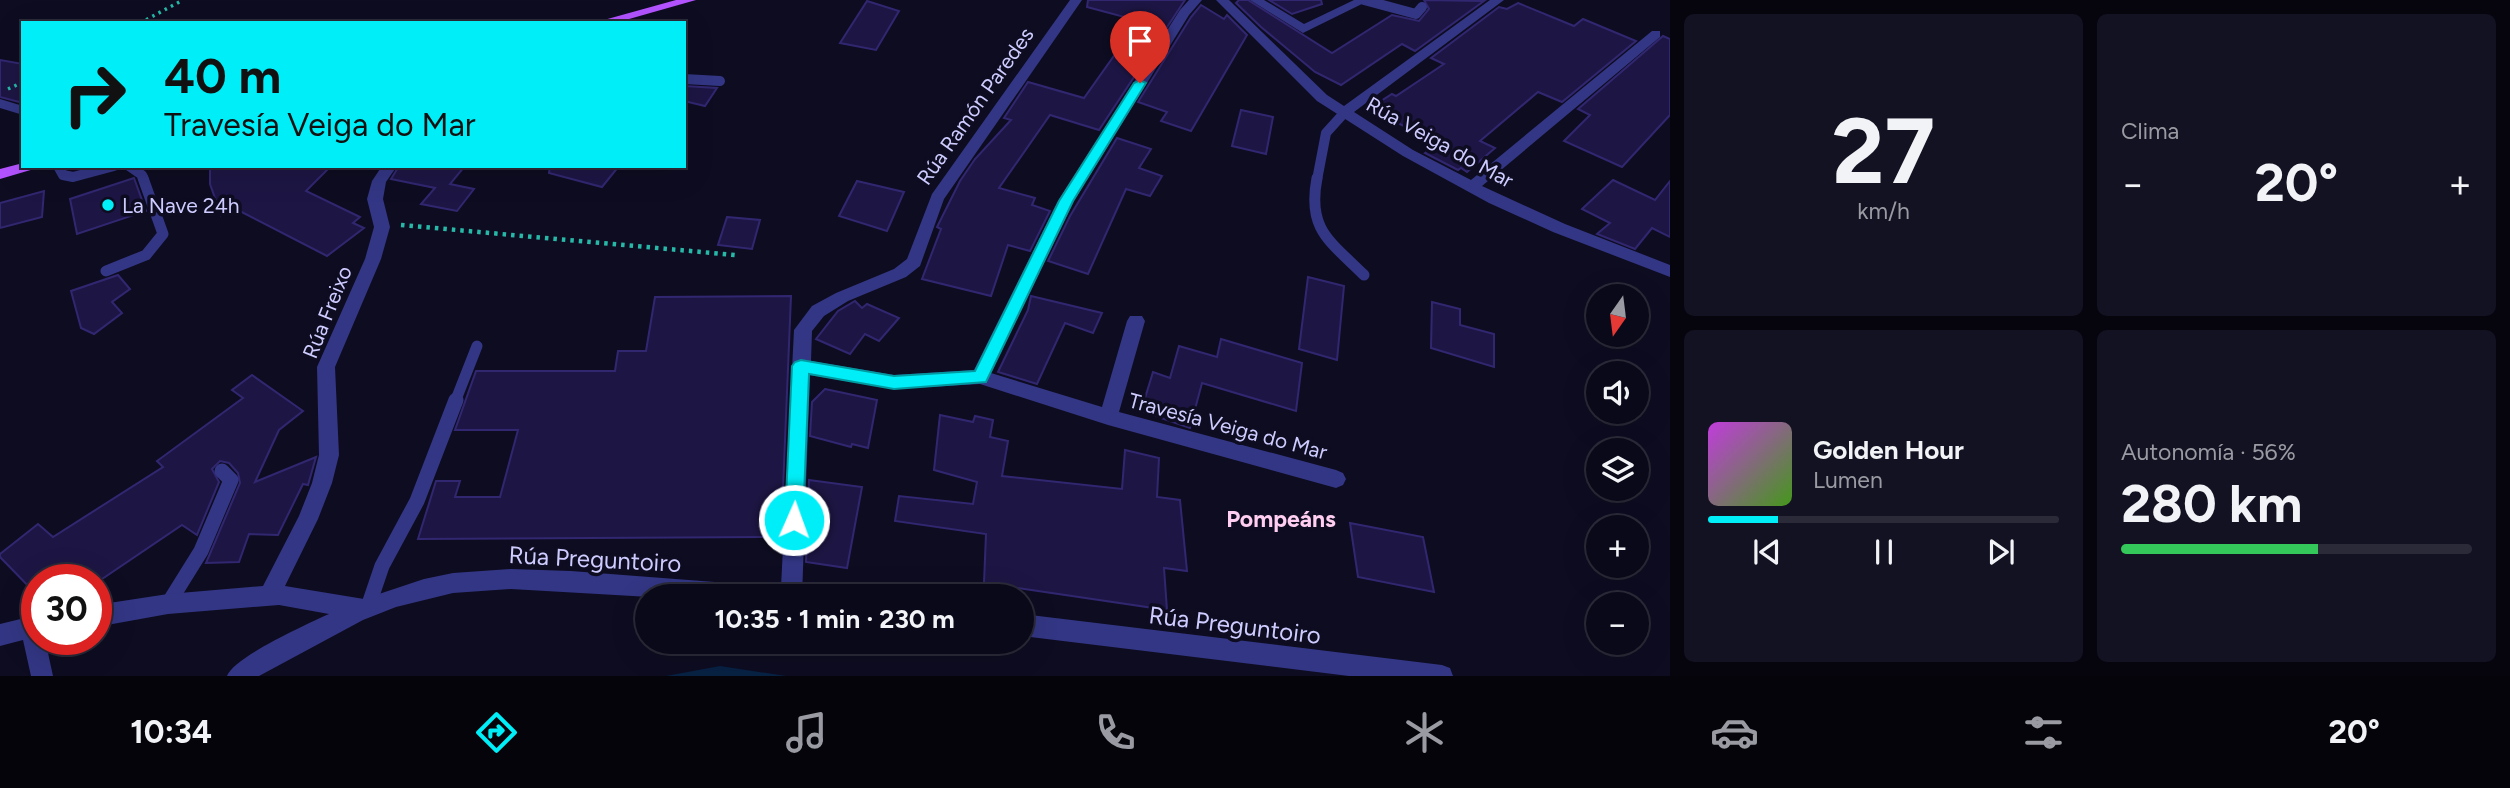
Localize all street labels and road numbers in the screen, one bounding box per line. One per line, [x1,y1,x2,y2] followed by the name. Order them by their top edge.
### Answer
[911,23,1039,189] street label: Rúa Ramón Paredes
[1362,91,1518,193] street label: Rúa Veiga do Mar
[297,262,357,362] street label: Rúa Freixo
[1126,387,1330,465] street label: Travesía Veiga do Mar
[508,540,682,578] street label: Rúa Preguntoiro
[1147,600,1323,650] street label: Rúa Preguntoiro

